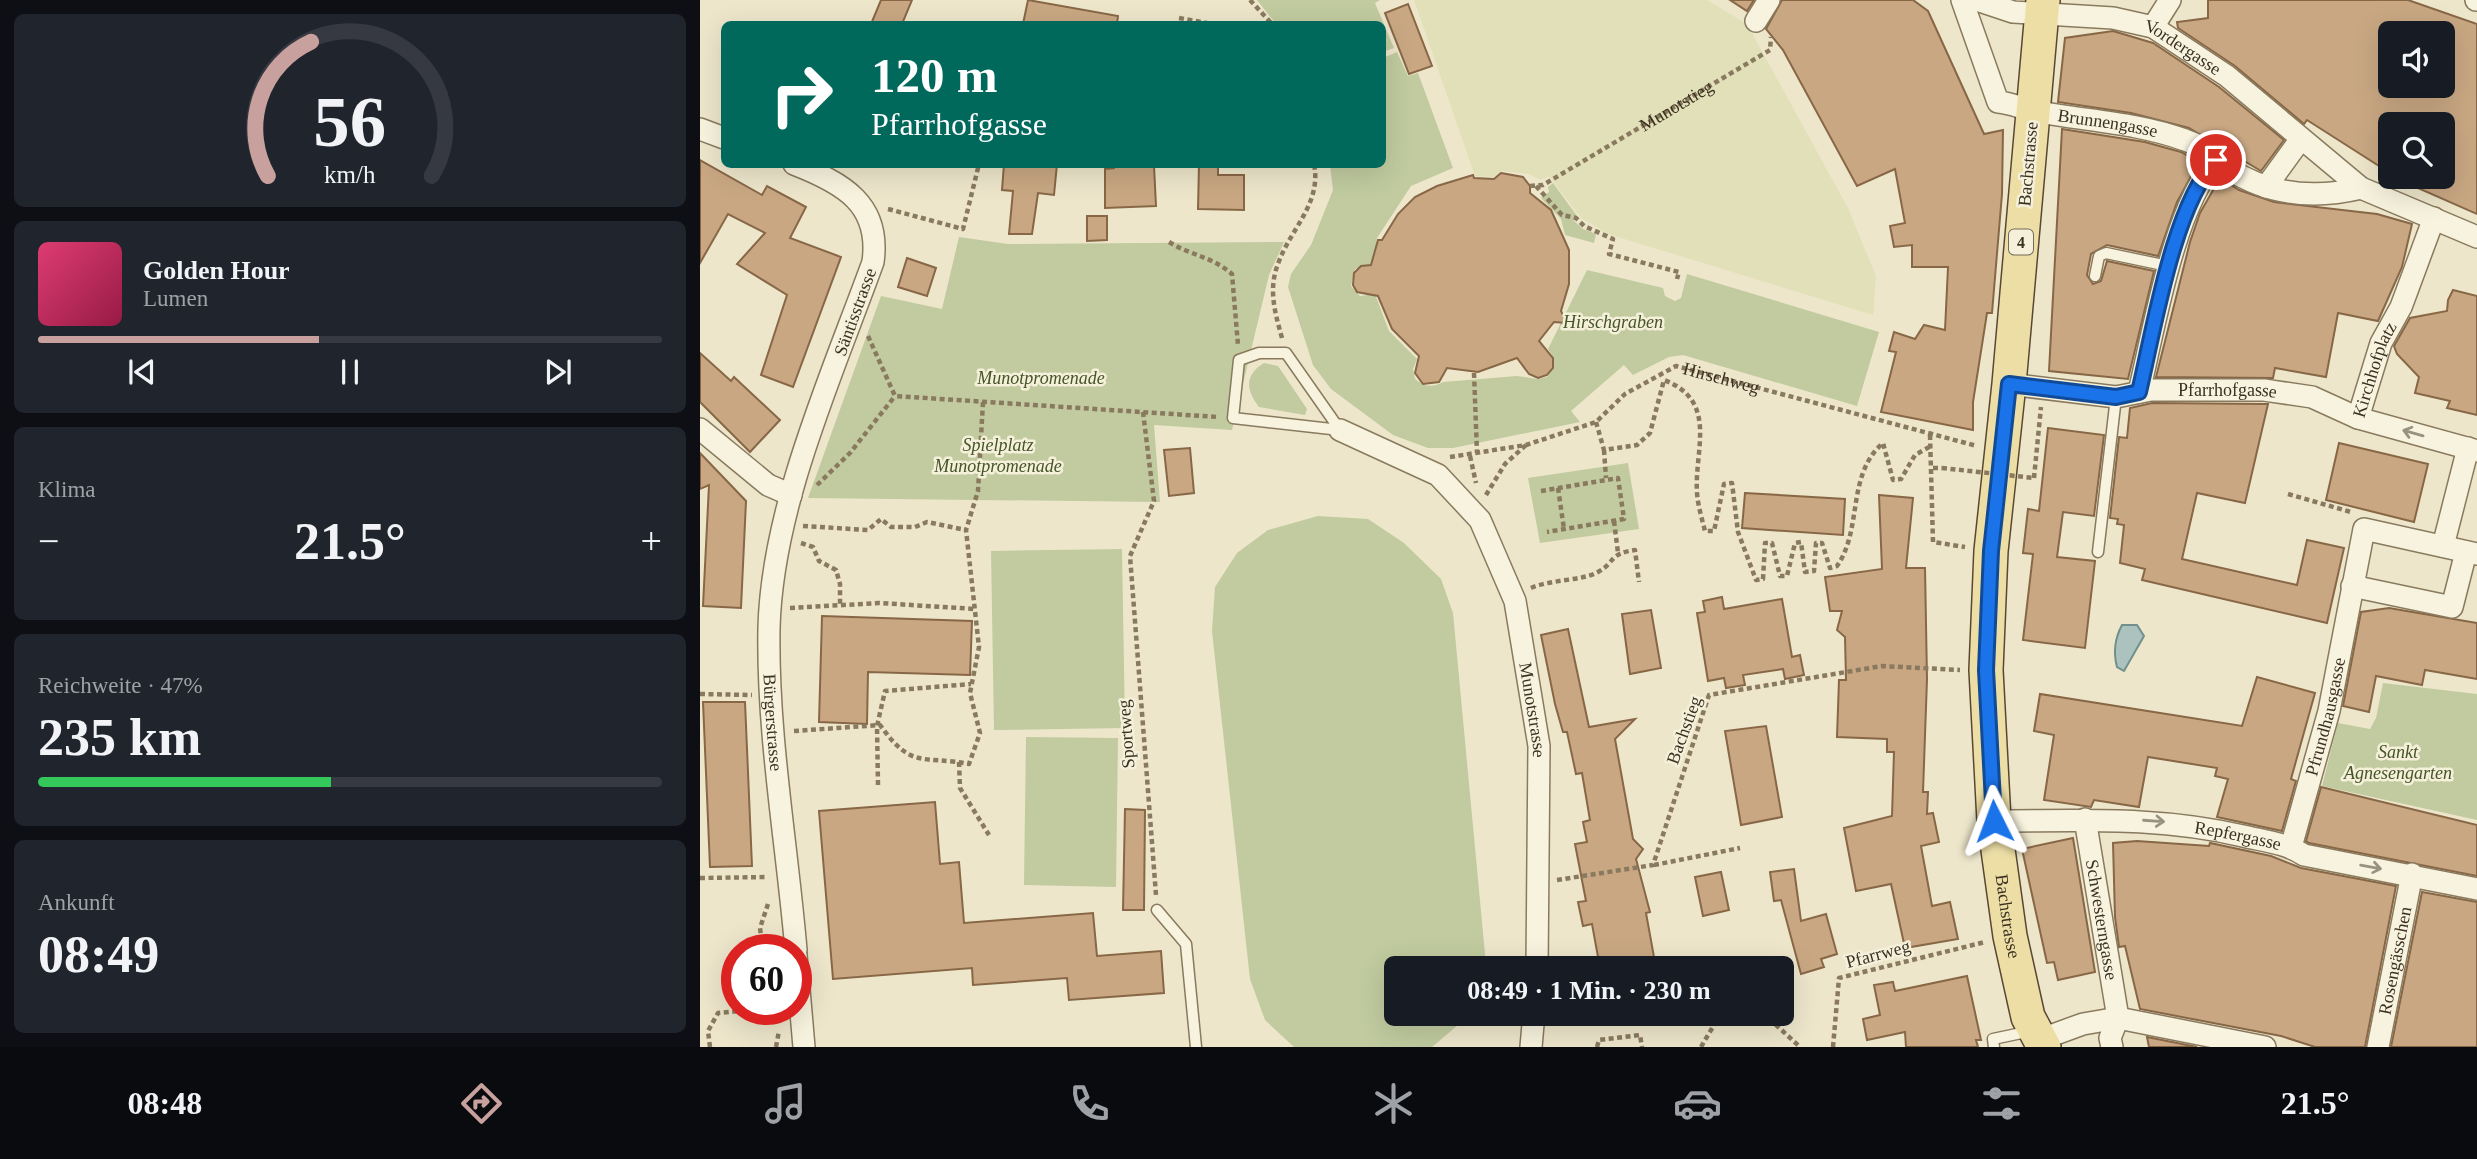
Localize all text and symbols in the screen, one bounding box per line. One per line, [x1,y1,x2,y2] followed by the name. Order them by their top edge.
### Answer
[2143,16,2225,79] street label: Vordergasse
[2378,21,2455,189] map controls
[2378,21,2455,98] button: sound
[871,48,998,103] text: 120 m
[756,49,847,140] icon: right
[1636,76,1717,135] street label: Munotstieg
[314,82,386,163] text: 56
[2056,105,2160,141] street label: Brunnengasse
[871,106,1047,142] text: Pfarrhofgasse
[2378,112,2455,189] button: search
[2014,121,2042,207] street label: Bachstrasse
[2186,130,2246,190] pin
[2197,141,2235,179] icon: arrive
[324,161,376,188] text: km/h
[2009,230,2033,254] road number: 4
[143,256,290,285] text: Golden Hour
[830,265,880,359] street label: Säntisstrasse
[143,286,208,311] text: Lumen
[1562,312,1663,332] park label: Hirschgraben
[2349,318,2401,420] street label: Kirchhofplatz
[123,353,161,391] icon: previous
[331,353,369,391] icon: pause
[539,353,577,391] icon: next
[1681,358,1762,398] street label: Hirschweg
[976,368,1105,388] park label: Munotpromenade
[2178,380,2278,402] street label: Pfarrhofgasse
[2402,425,2424,438] one-way arrow
[933,435,1062,476] park label: Spielplatz Munotpromenade
[38,477,96,502] text: Klima
[294,513,406,570] text: 21.5°
[38,520,59,562] text: −
[641,520,662,562] text: +
[2301,656,2349,778] street label: Pfrundhausgasse
[1515,661,1549,758] street label: Munotstrasse
[38,673,203,698] text: Reichweite · 47%
[759,673,786,772] street label: Bürgerstrasse
[1662,693,1706,767] street label: Bachstieg
[1114,699,1138,769] street label: Sportweg
[38,709,201,766] text: 235 km
[2343,742,2452,783] park label: Sankt Agnesengarten
[1957,784,2031,858] position arrow
[2142,815,2164,828] one-way arrow
[2193,817,2283,854] street label: Repfergasse
[2082,858,2122,981] street label: Schwesterngasse
[2359,861,2382,874] one-way arrow
[1991,873,2025,960] street label: Bachstrasse
[38,890,115,915] text: Ankunft
[2375,905,2415,1017] street label: Rosengässchen
[38,926,159,983] text: 08:49
[721,934,812,1025] speed limit sign: 60
[1844,936,1912,972] street label: Pfarrweg
[1467,976,1711,1005] text: 08:49 · 1 Min. · 230 m
[457,1079,506,1128] icon: directions
[761,1079,810,1128] icon: music
[1065,1079,1114,1128] icon: phone
[1369,1079,1418,1128] icon: climate
[1673,1079,1722,1128] icon: car
[1977,1079,2026,1128] icon: filters
[127,1085,202,1121] text: 08:48
[2281,1085,2349,1121] text: 21.5°

